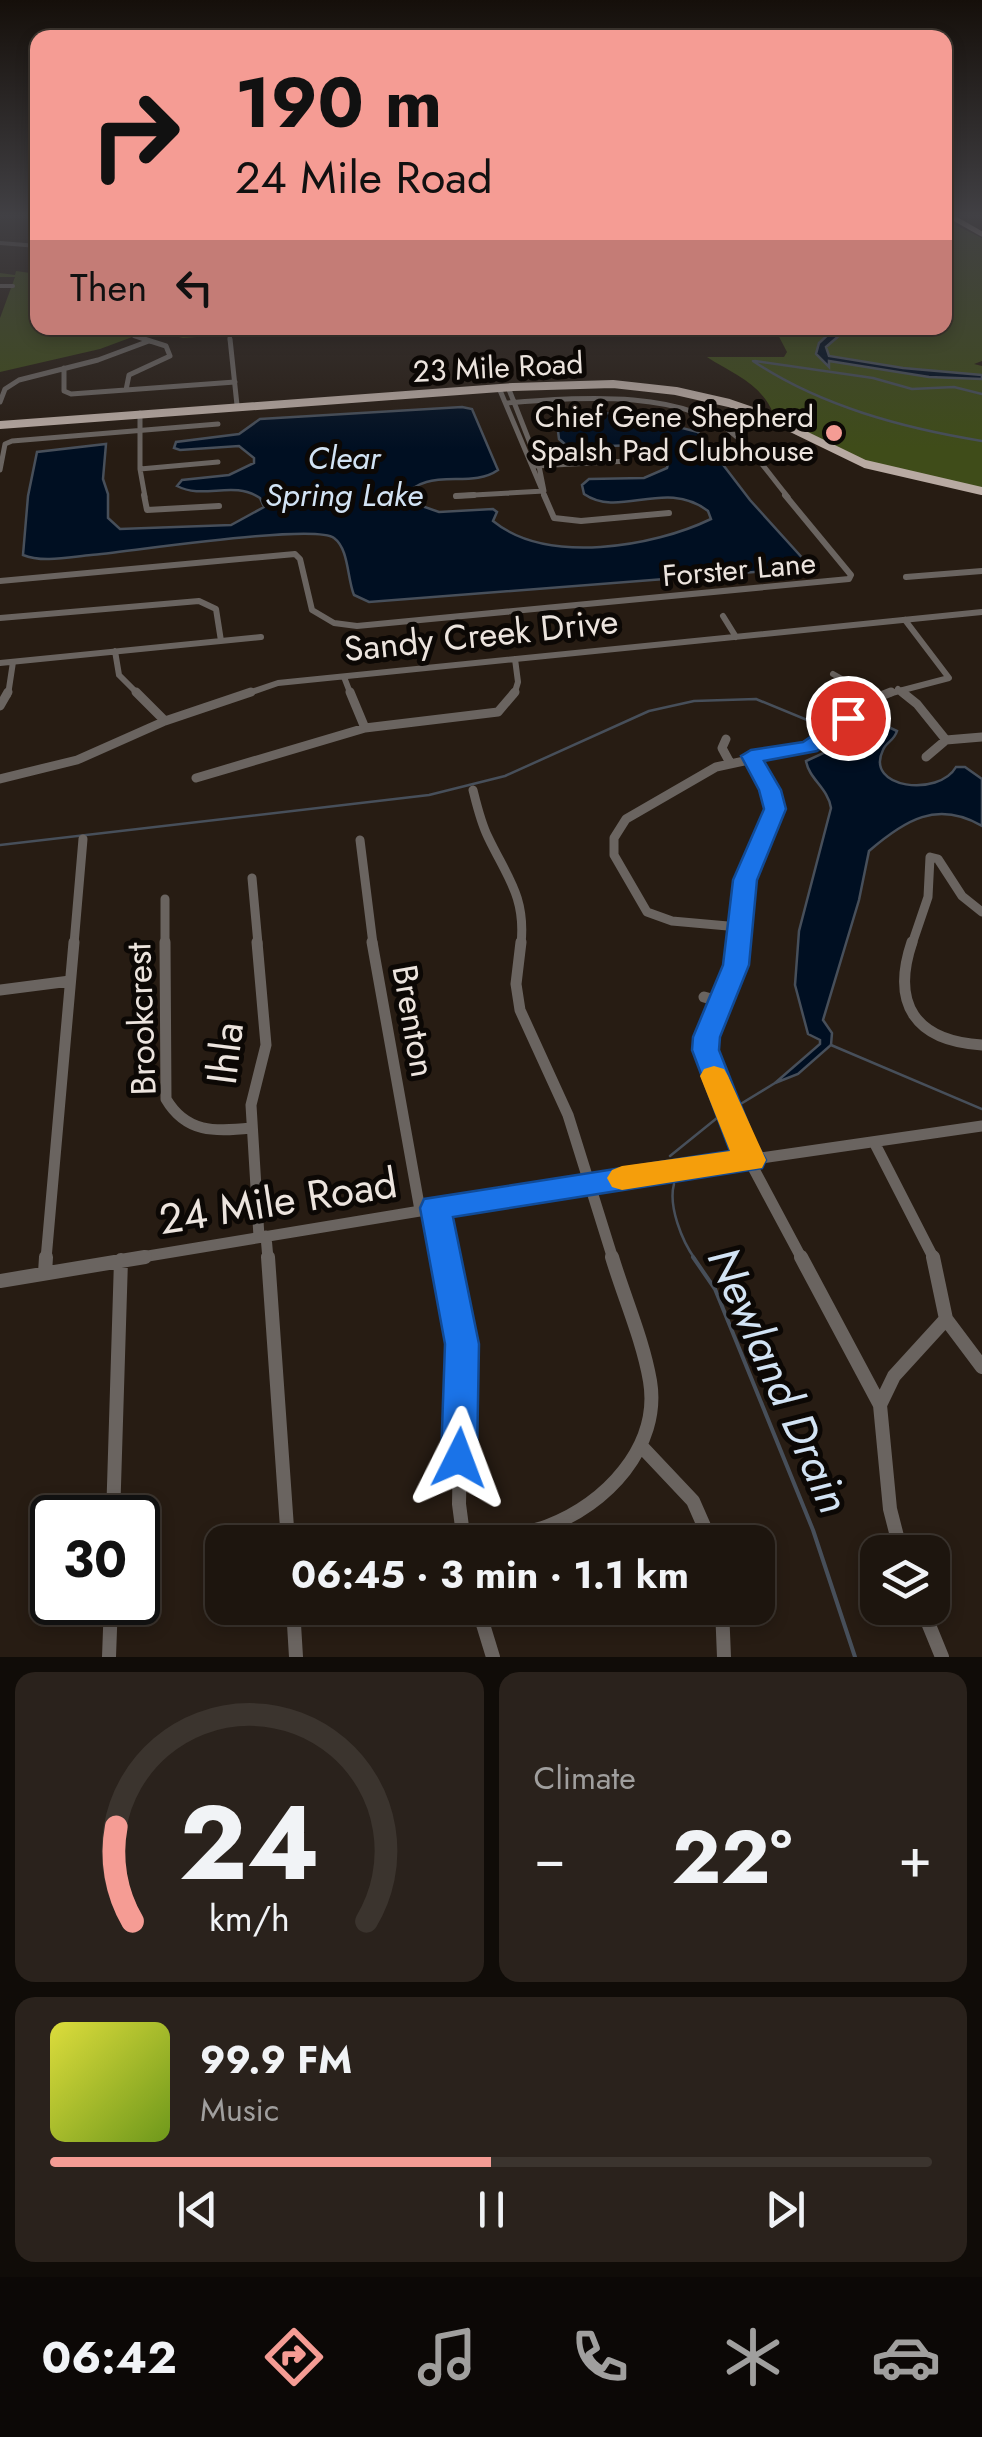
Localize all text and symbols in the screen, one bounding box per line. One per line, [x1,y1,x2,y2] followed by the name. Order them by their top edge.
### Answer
[235,52,442,153] text: 190 m
[70,70,200,200] icon: right
[235,145,493,210] text: 24 Mile Road
[70,260,147,315] text: Then
[167,260,222,315] icon: left
[412,341,584,393] street label: 23 Mile Road
[531,395,814,472] place label: Chief Gene Shepherd Spalsh Pad Clubhouse
[823,422,845,444] marker: Chief Gene Shepherd Spalsh Pad Clubhouse
[265,435,423,518] water label: Clear Spring Lake
[660,541,818,597] street label: Forster Lane
[341,596,621,674] street label: Sandy Creek Drive
[806,676,891,761] pin
[821,691,876,746] icon: arrive
[113,941,169,1096] street label: Brookcrest
[380,961,448,1081] street label: Brenton
[191,1018,259,1088] street label: Ihla
[154,1152,402,1250] street label: 24 Mile Road
[691,1236,867,1524] water label: Newland Drain
[407,1406,511,1510] position arrow
[30,1495,160,1625] speed limit sign: 30
[860,1535,950,1625] map controls
[860,1535,950,1625] button: layers
[291,1547,689,1602] text: 06:45 · 3 min · 1.1 km
[534,1755,636,1801] text: Climate
[179,1768,320,1918] text: 24
[672,1803,792,1911] text: 22°
[534,1818,566,1898] text: −
[898,1818,932,1898] text: +
[209,1893,290,1944] text: km/h
[200,2032,352,2087] text: 99.9 FM
[200,2087,279,2133] text: Music
[170,2182,225,2237] icon: previous
[464,2182,519,2237] icon: pause
[758,2182,813,2237] icon: next
[259,2322,329,2392] icon: directions
[412,2322,482,2392] icon: music
[565,2322,635,2392] icon: phone
[718,2322,788,2392] icon: climate
[871,2322,941,2392] icon: car
[41,2325,177,2390] text: 06:42

